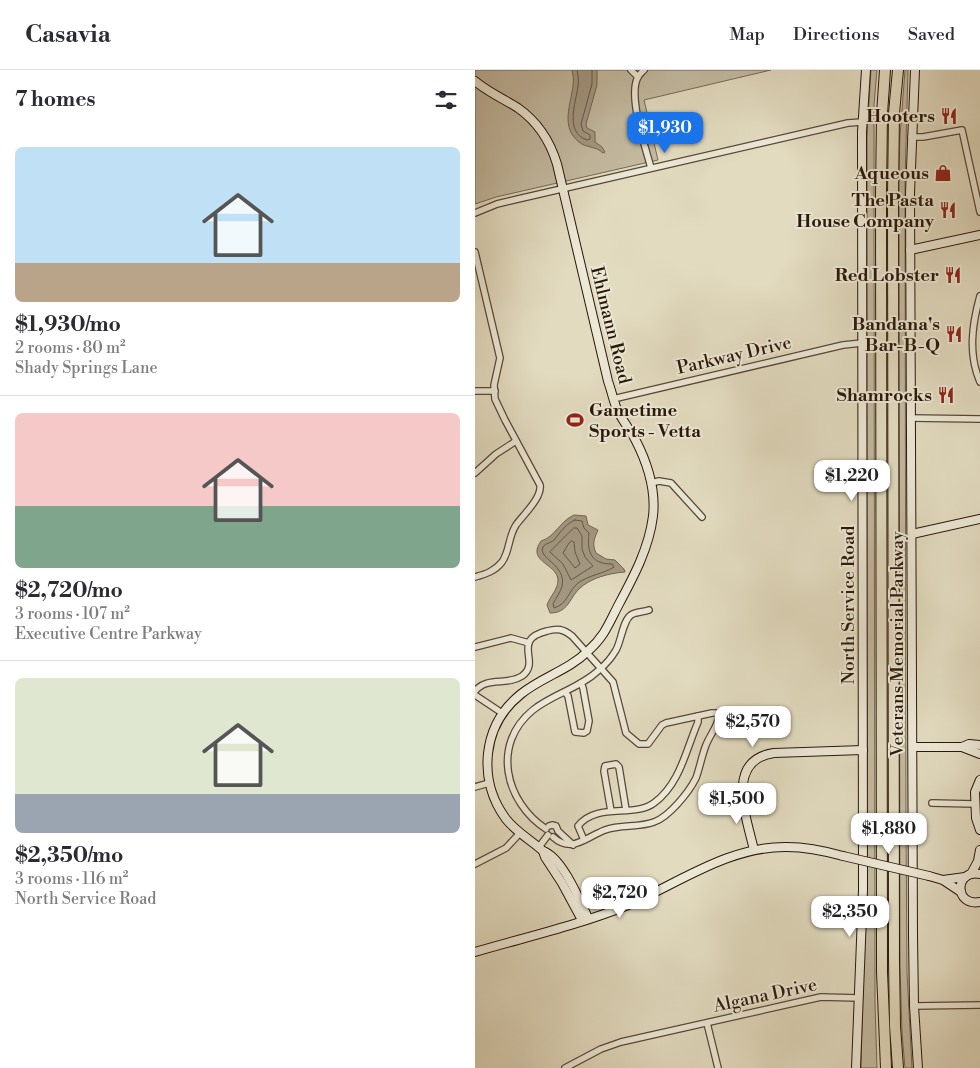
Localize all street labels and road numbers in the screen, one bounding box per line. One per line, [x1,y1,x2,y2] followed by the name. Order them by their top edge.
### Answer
[585,264,636,387] street label: Ehlmann Road
[674,331,794,380] street label: Parkway Drive
[837,525,860,685] street label: North Service Road
[886,531,909,758] street label: Veterans Memorial Parkway
[710,973,819,1018] street label: Algana Drive

